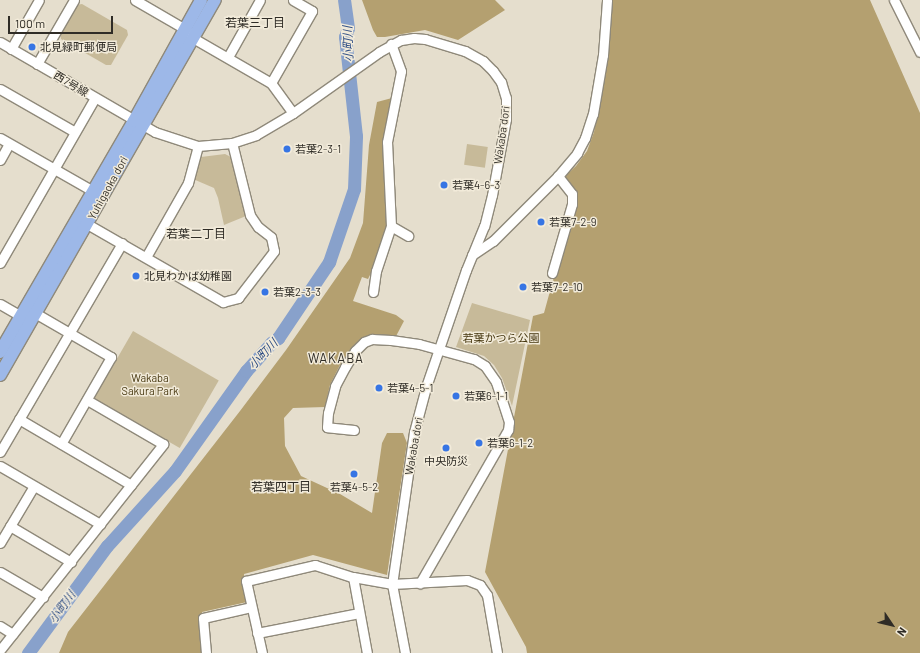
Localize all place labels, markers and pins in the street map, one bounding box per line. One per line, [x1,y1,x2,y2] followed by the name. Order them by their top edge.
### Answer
[40,40,117,54] place label: 北見緑町郵便局
[27,42,37,52] marker: 北見緑町郵便局
[295,142,341,156] place label: 若葉2-3-1
[282,144,292,154] marker: 若葉2-3-1
[452,178,500,192] place label: 若葉4-6-3
[439,180,449,190] marker: 若葉4-6-3
[549,215,596,229] place label: 若葉7-2-9
[536,217,546,227] marker: 若葉7-2-9
[144,269,232,283] place label: 北見わかば幼稚園
[131,271,141,281] marker: 北見わかば幼稚園
[531,280,583,294] place label: 若葉7-2-10
[518,282,528,292] marker: 若葉7-2-10
[273,285,321,299] place label: 若葉2-3-3
[260,287,270,297] marker: 若葉2-3-3
[387,381,433,395] place label: 若葉4-5-1
[374,383,384,393] marker: 若葉4-5-1
[464,389,508,403] place label: 若葉6-1-1
[451,391,461,401] marker: 若葉6-1-1
[487,436,533,450] place label: 若葉6-1-2
[474,438,484,448] marker: 若葉6-1-2
[441,443,451,453] marker: 中央防災
[424,454,468,468] place label: 中央防災
[349,469,359,479] marker: 若葉4-5-2
[330,480,378,494] place label: 若葉4-5-2

